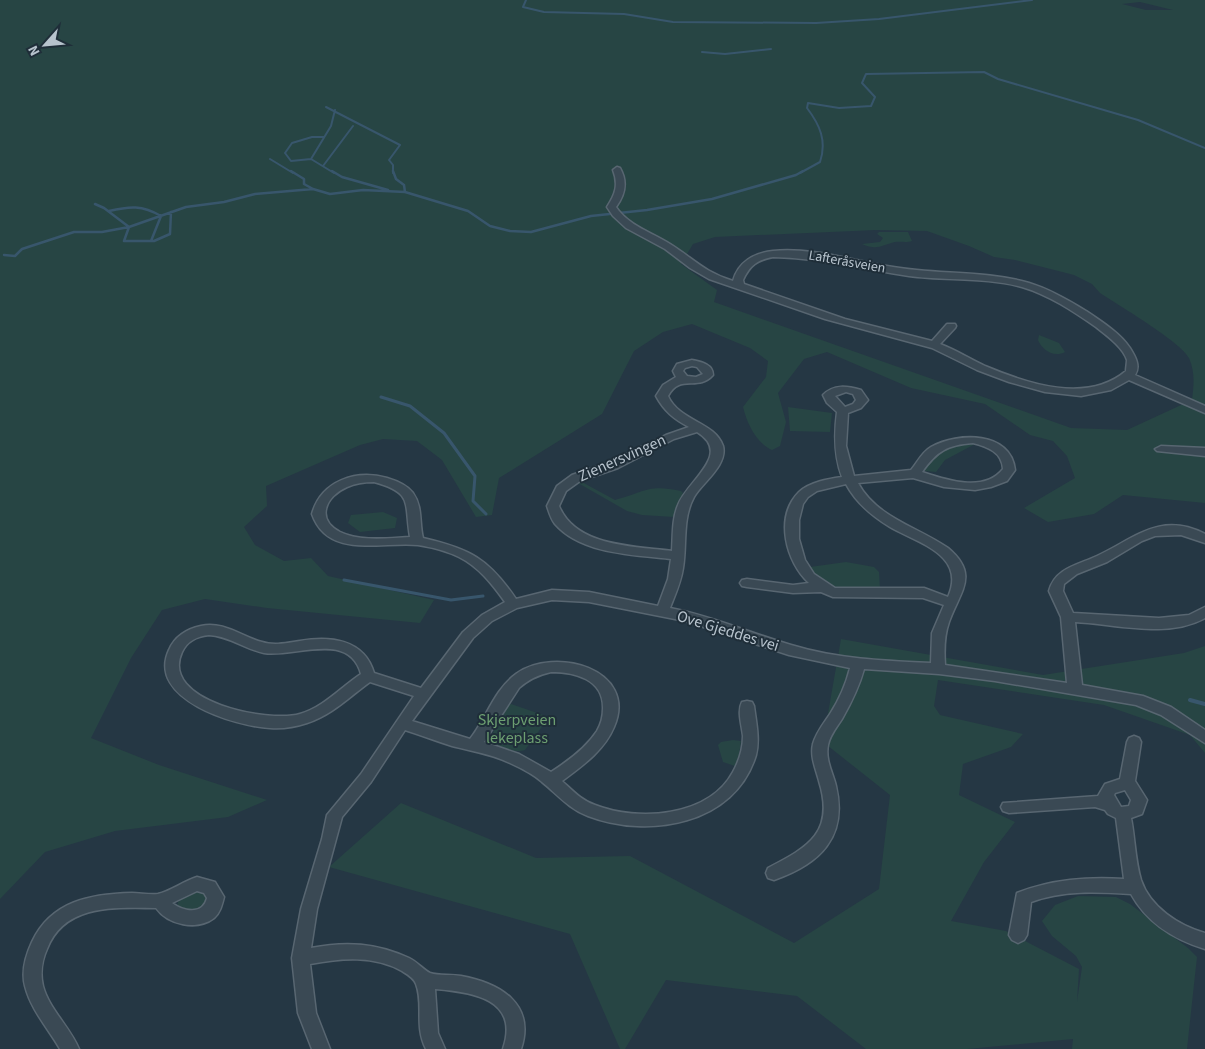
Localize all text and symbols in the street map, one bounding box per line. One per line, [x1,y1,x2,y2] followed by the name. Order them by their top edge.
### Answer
[20,20,70,70] north arrow
[23,42,45,59] text: N
[807,245,887,279] street label: Lafteråsveien
[575,429,669,487] street label: Zienersvingen
[674,605,782,657] street label: Ove Gjeddes vei
[478,709,556,749] park label: Skjerpveien lekeplass

